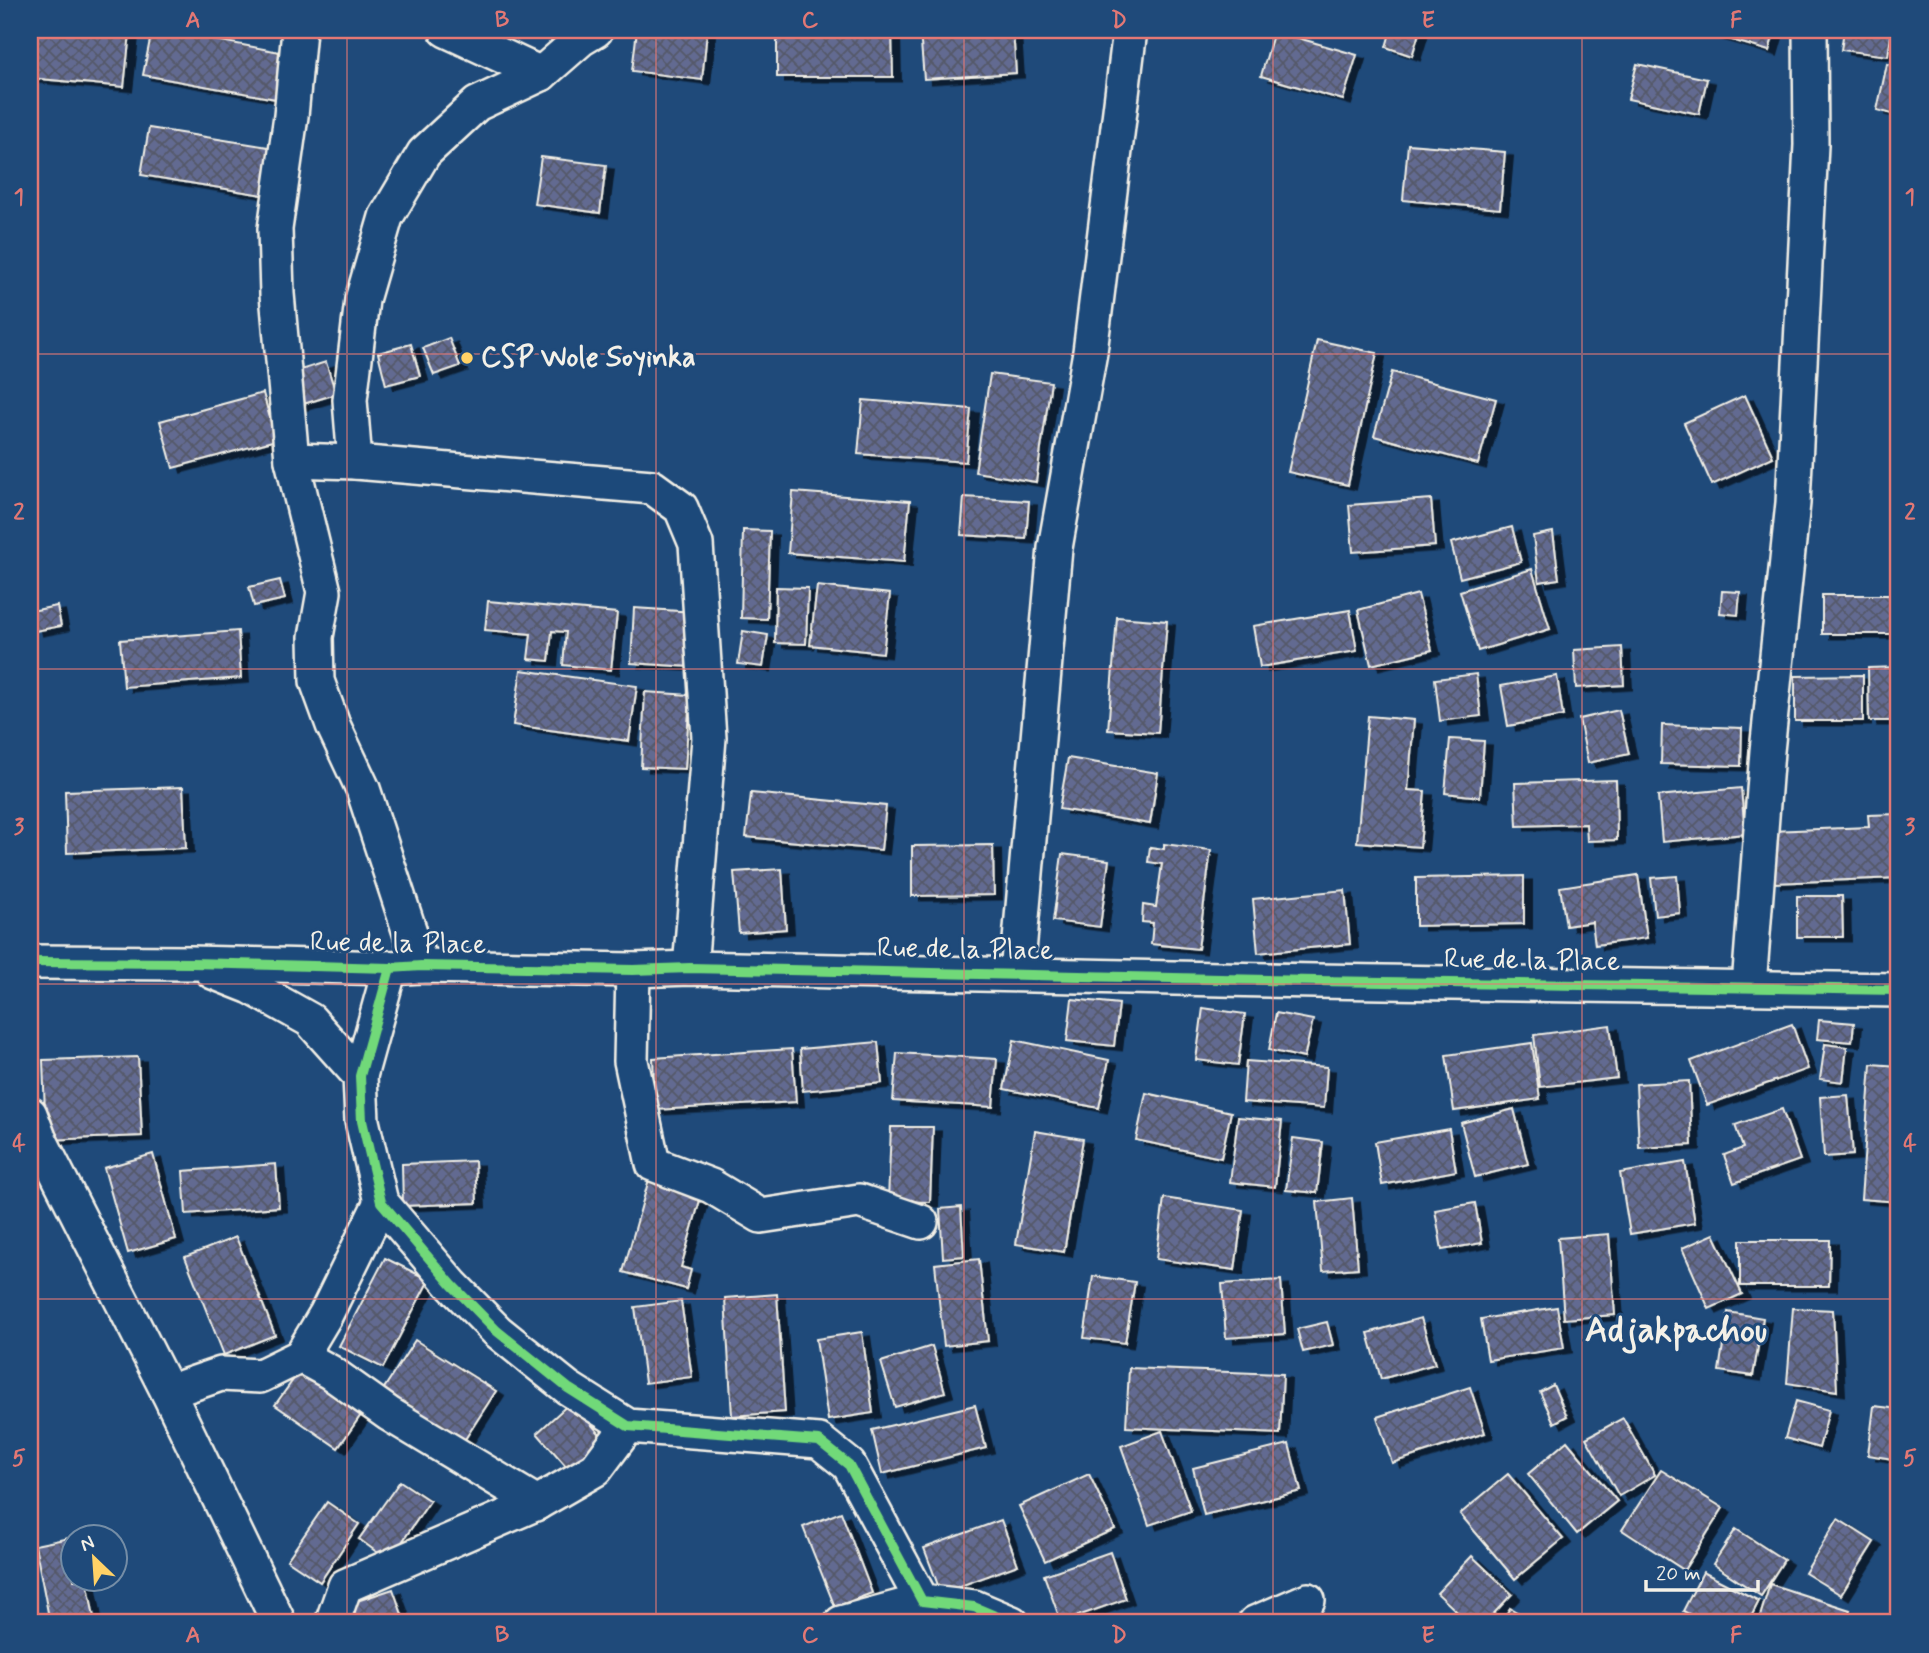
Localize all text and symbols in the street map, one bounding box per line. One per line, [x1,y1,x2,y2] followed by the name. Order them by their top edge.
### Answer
[185,6,201,36] text: A
[495,6,510,36] text: B
[802,6,819,36] text: C
[1111,6,1127,36] text: D
[1421,6,1435,36] text: E
[1730,6,1742,36] text: F
[14,183,24,213] text: 1
[1905,183,1915,213] text: 1
[481,340,696,377] place label: CSP Wole Soyinka
[459,350,475,366] marker: CSP Wole Soyinka
[13,498,25,528] text: 2
[1904,498,1916,528] text: 2
[14,813,25,843] text: 3
[1905,813,1916,843] text: 3
[309,924,487,964] street label: Rue de la Place
[876,930,1054,970] street label: Rue de la Place
[1443,941,1621,981] street label: Rue de la Place
[12,1129,26,1159] text: 4
[1903,1129,1917,1159] text: 4
[1585,1308,1767,1354] district label: Adjakpachou
[12,1444,26,1474] text: 5
[1903,1444,1917,1474] text: 5
[60,1524,130,1594] north arrow
[76,1530,98,1558] text: N
[1646,1548,1758,1592] scale bar
[1656,1560,1701,1588] text: 20 m
[185,1621,201,1651] text: A
[495,1621,510,1651] text: B
[802,1621,819,1651] text: C
[1111,1621,1127,1651] text: D
[1421,1621,1435,1651] text: E
[1730,1621,1742,1651] text: F

